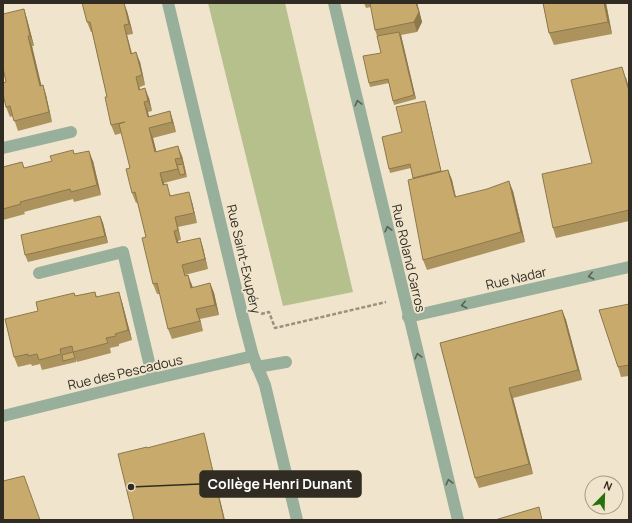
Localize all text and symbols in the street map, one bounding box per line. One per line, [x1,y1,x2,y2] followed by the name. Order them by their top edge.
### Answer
[354,100,362,106] one-way arrow
[388,202,430,314] street label: Rue Roland Garros
[223,203,265,315] street label: Rue Saint-Exupéry
[384,226,393,233] one-way arrow
[484,262,548,294] street label: Rue Nadar
[588,271,594,279] one-way arrow
[461,300,467,308] one-way arrow
[66,350,184,394] street label: Rue des Pescadous
[414,353,423,360] one-way arrow
[200,471,361,497] callout: Collège Henri Dunant
[208,474,352,493] text: Collège Henri Dunant
[584,475,624,515] north arrow
[602,477,615,494] text: N
[445,479,453,485] one-way arrow

